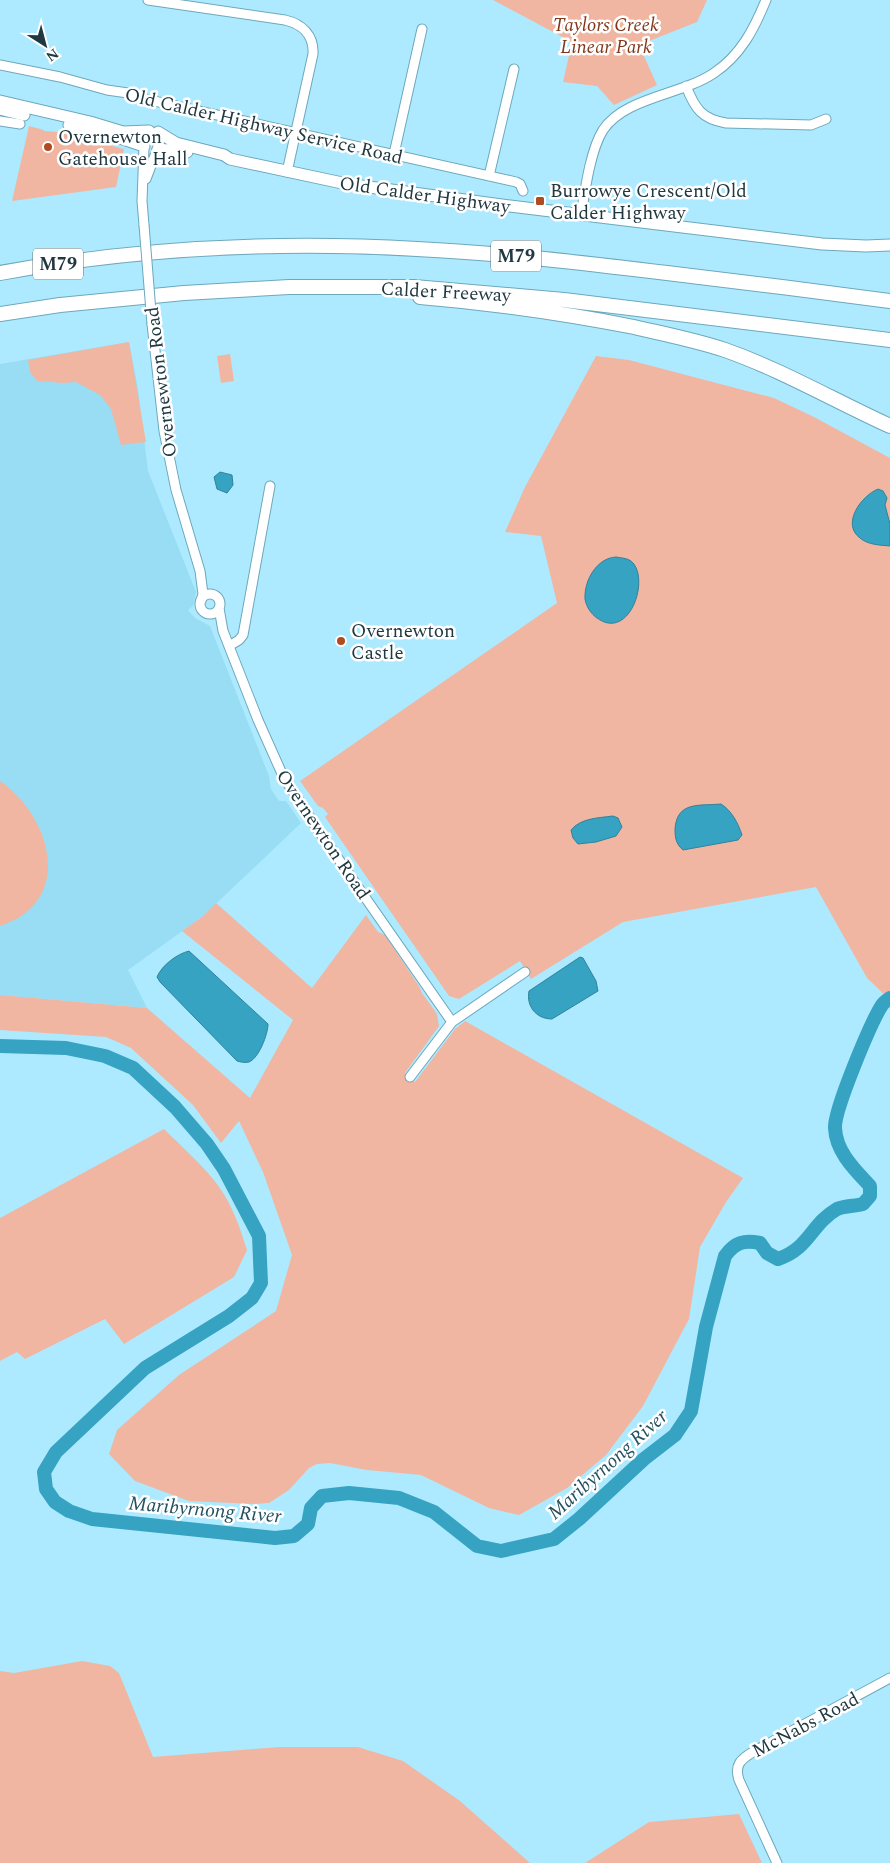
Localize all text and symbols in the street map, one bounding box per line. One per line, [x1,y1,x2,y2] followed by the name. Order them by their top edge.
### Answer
[553,11,659,62] park label: Taylors Creek Linear Park
[20,20,70,70] north arrow
[42,43,63,67] text: N
[122,80,406,173] street label: Old Calder Highway Service Road
[58,123,188,174] place label: Overnewton Gatehouse Hall
[42,141,54,153] marker: Overnewton Gatehouse Hall
[338,169,513,222] street label: Old Calder Highway
[550,177,747,228] place label: Burrowye Crescent/Old Calder Highway
[534,195,546,207] marker: Burrowye Crescent/Old Calder Highway
[491,240,541,272] road number: M79
[33,248,83,280] road number: M79
[380,275,513,310] street label: Calder Freeway
[138,305,185,459] street label: Overnewton Road
[351,617,455,668] place label: Overnewton Castle
[335,635,347,647] marker: Overnewton Castle
[268,764,377,906] street label: Overnewton Road
[541,1402,676,1527] water label: Maribyrnong River
[127,1488,284,1532] water label: Maribyrnong River
[747,1685,865,1766] street label: McNabs Road

